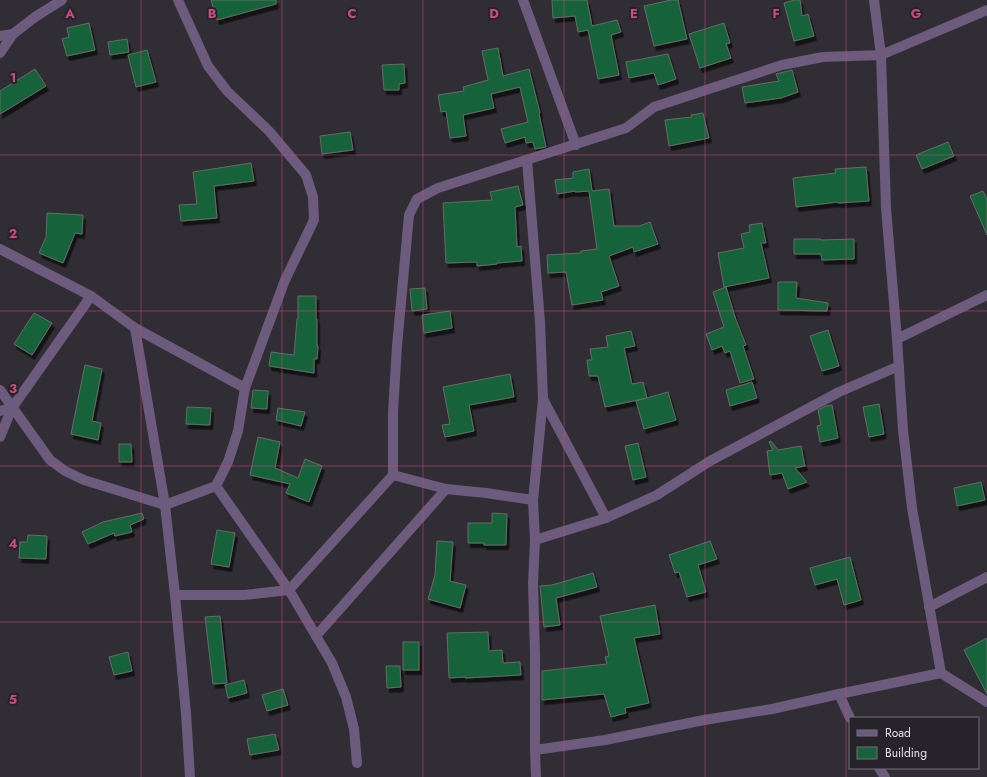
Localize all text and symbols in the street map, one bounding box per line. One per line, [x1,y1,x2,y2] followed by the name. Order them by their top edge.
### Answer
[64,4,75,23] text: A
[208,4,217,23] text: B
[347,4,357,23] text: C
[489,4,499,23] text: D
[630,4,638,23] text: E
[772,4,780,23] text: F
[911,4,922,23] text: G
[10,68,16,87] text: 1
[9,224,17,243] text: 2
[9,379,17,398] text: 3
[8,534,18,553] text: 4
[9,690,17,709] text: 5
[849,717,979,769] legend
[885,724,911,742] text: Road
[885,744,927,762] text: Building

